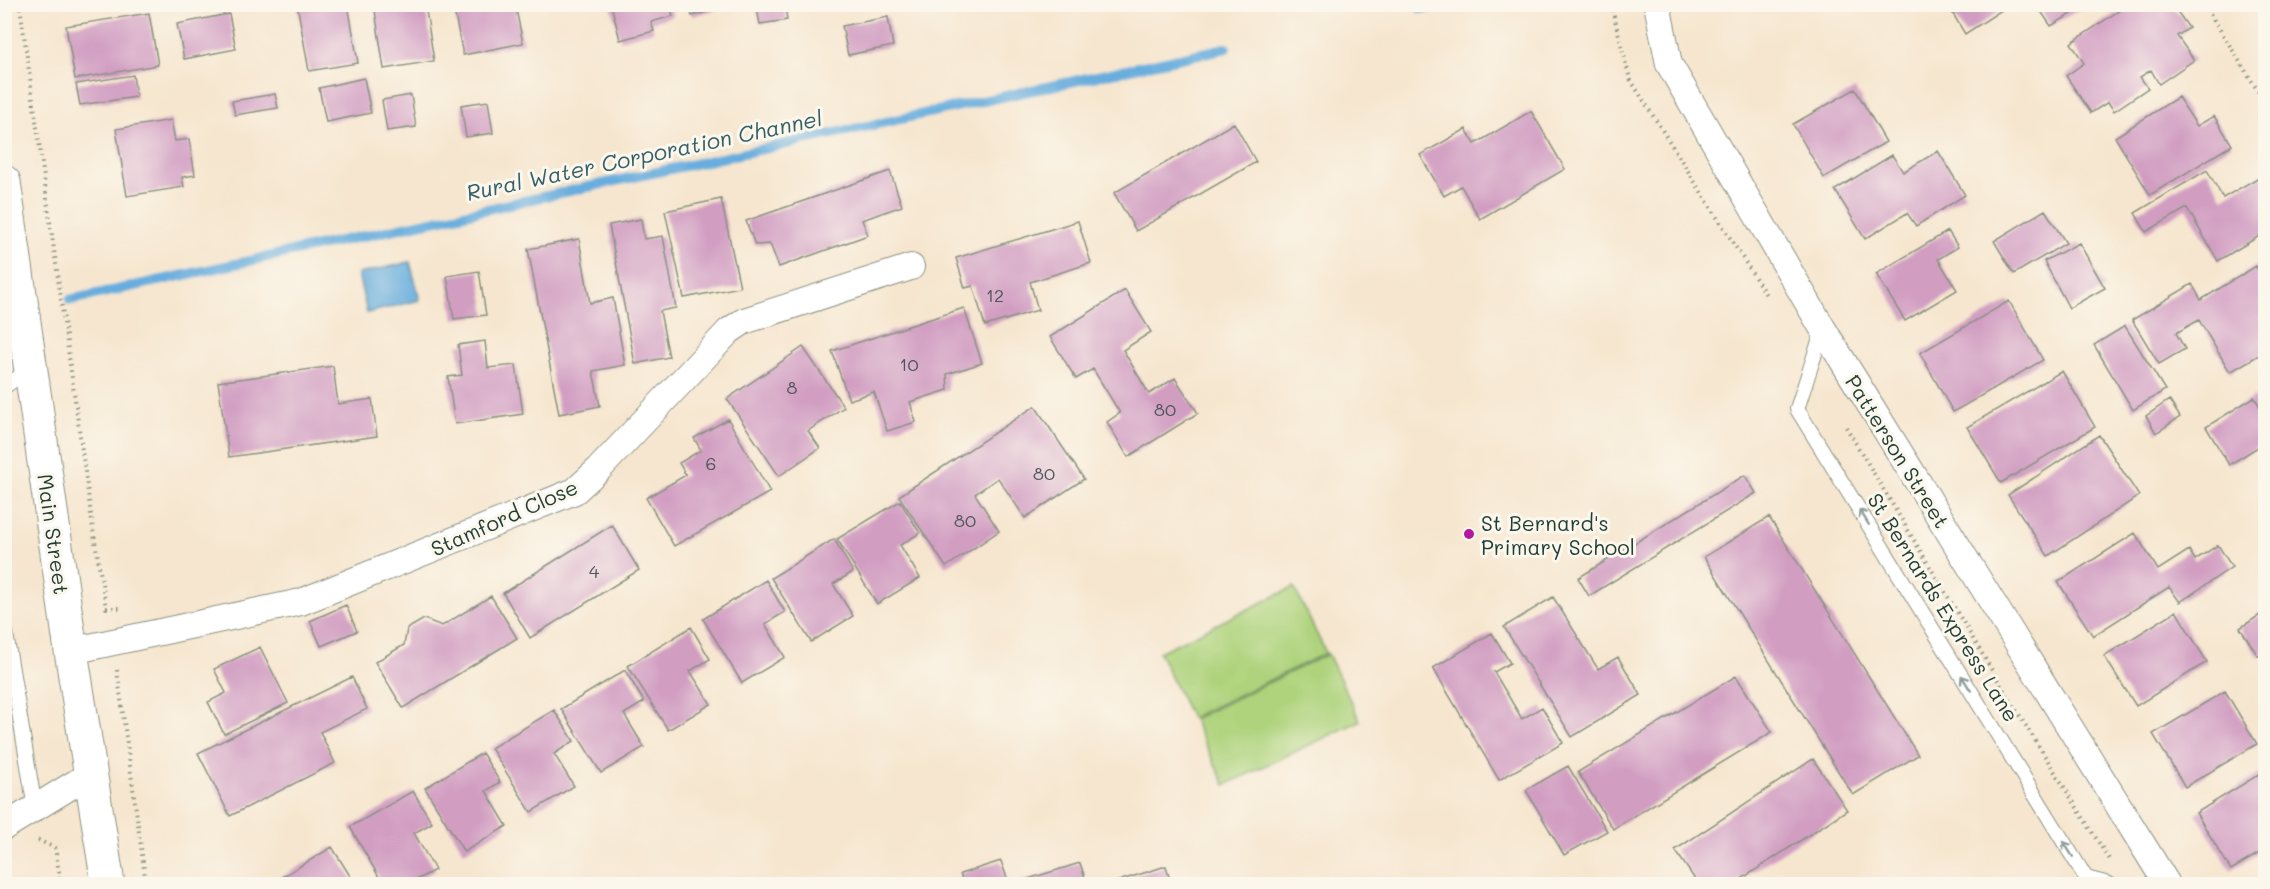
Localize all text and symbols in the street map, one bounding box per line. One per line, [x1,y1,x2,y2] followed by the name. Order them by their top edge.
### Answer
[463,103,825,207] water label: Rural Water Corporation Channel
[986,283,1004,307] house number: 12
[899,352,919,376] house number: 10
[1840,369,1956,533] street label: Patterson Street
[787,375,798,399] house number: 8
[1154,397,1176,421] house number: 80
[706,451,716,475] house number: 6
[1033,461,1055,485] house number: 80
[32,472,76,596] street label: Main Street
[426,473,582,561] street label: Stamford Close
[1862,487,2026,727] street label: St Bernards Express Lane
[954,508,976,532] house number: 80
[1481,509,1635,560] place label: St Bernard's Primary School
[1857,509,1869,526] one-way arrow
[1462,527,1476,541] marker: St Bernard's Primary School
[589,559,600,583] house number: 4
[1959,675,1971,692] one-way arrow
[2061,841,2073,858] one-way arrow

